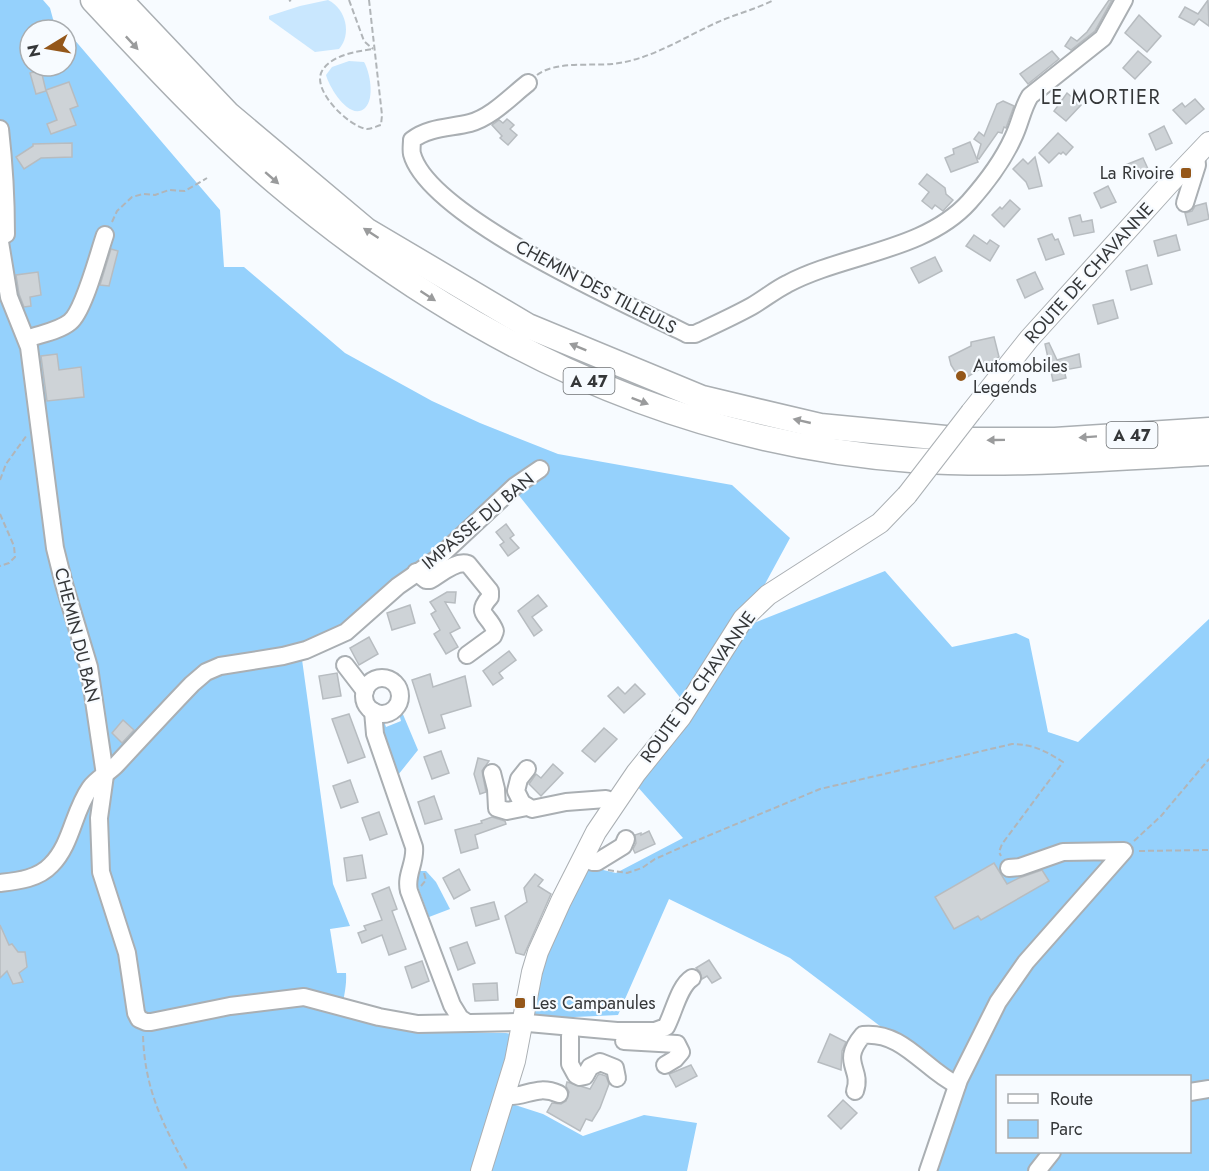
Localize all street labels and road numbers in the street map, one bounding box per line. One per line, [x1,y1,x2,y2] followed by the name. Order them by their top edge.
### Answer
[1019,197,1159,349] street label: ROUTE DE CHAVANNE
[511,234,681,341] street label: CHEMIN DES TILLEULS
[564,368,614,394] road number: A 47
[1106,422,1158,448] road number: A 47
[416,466,540,576] street label: IMPASSE DU BAN
[48,565,106,705] street label: CHEMIN DU BAN
[634,606,762,768] street label: ROUTE DE CHAVANNE

